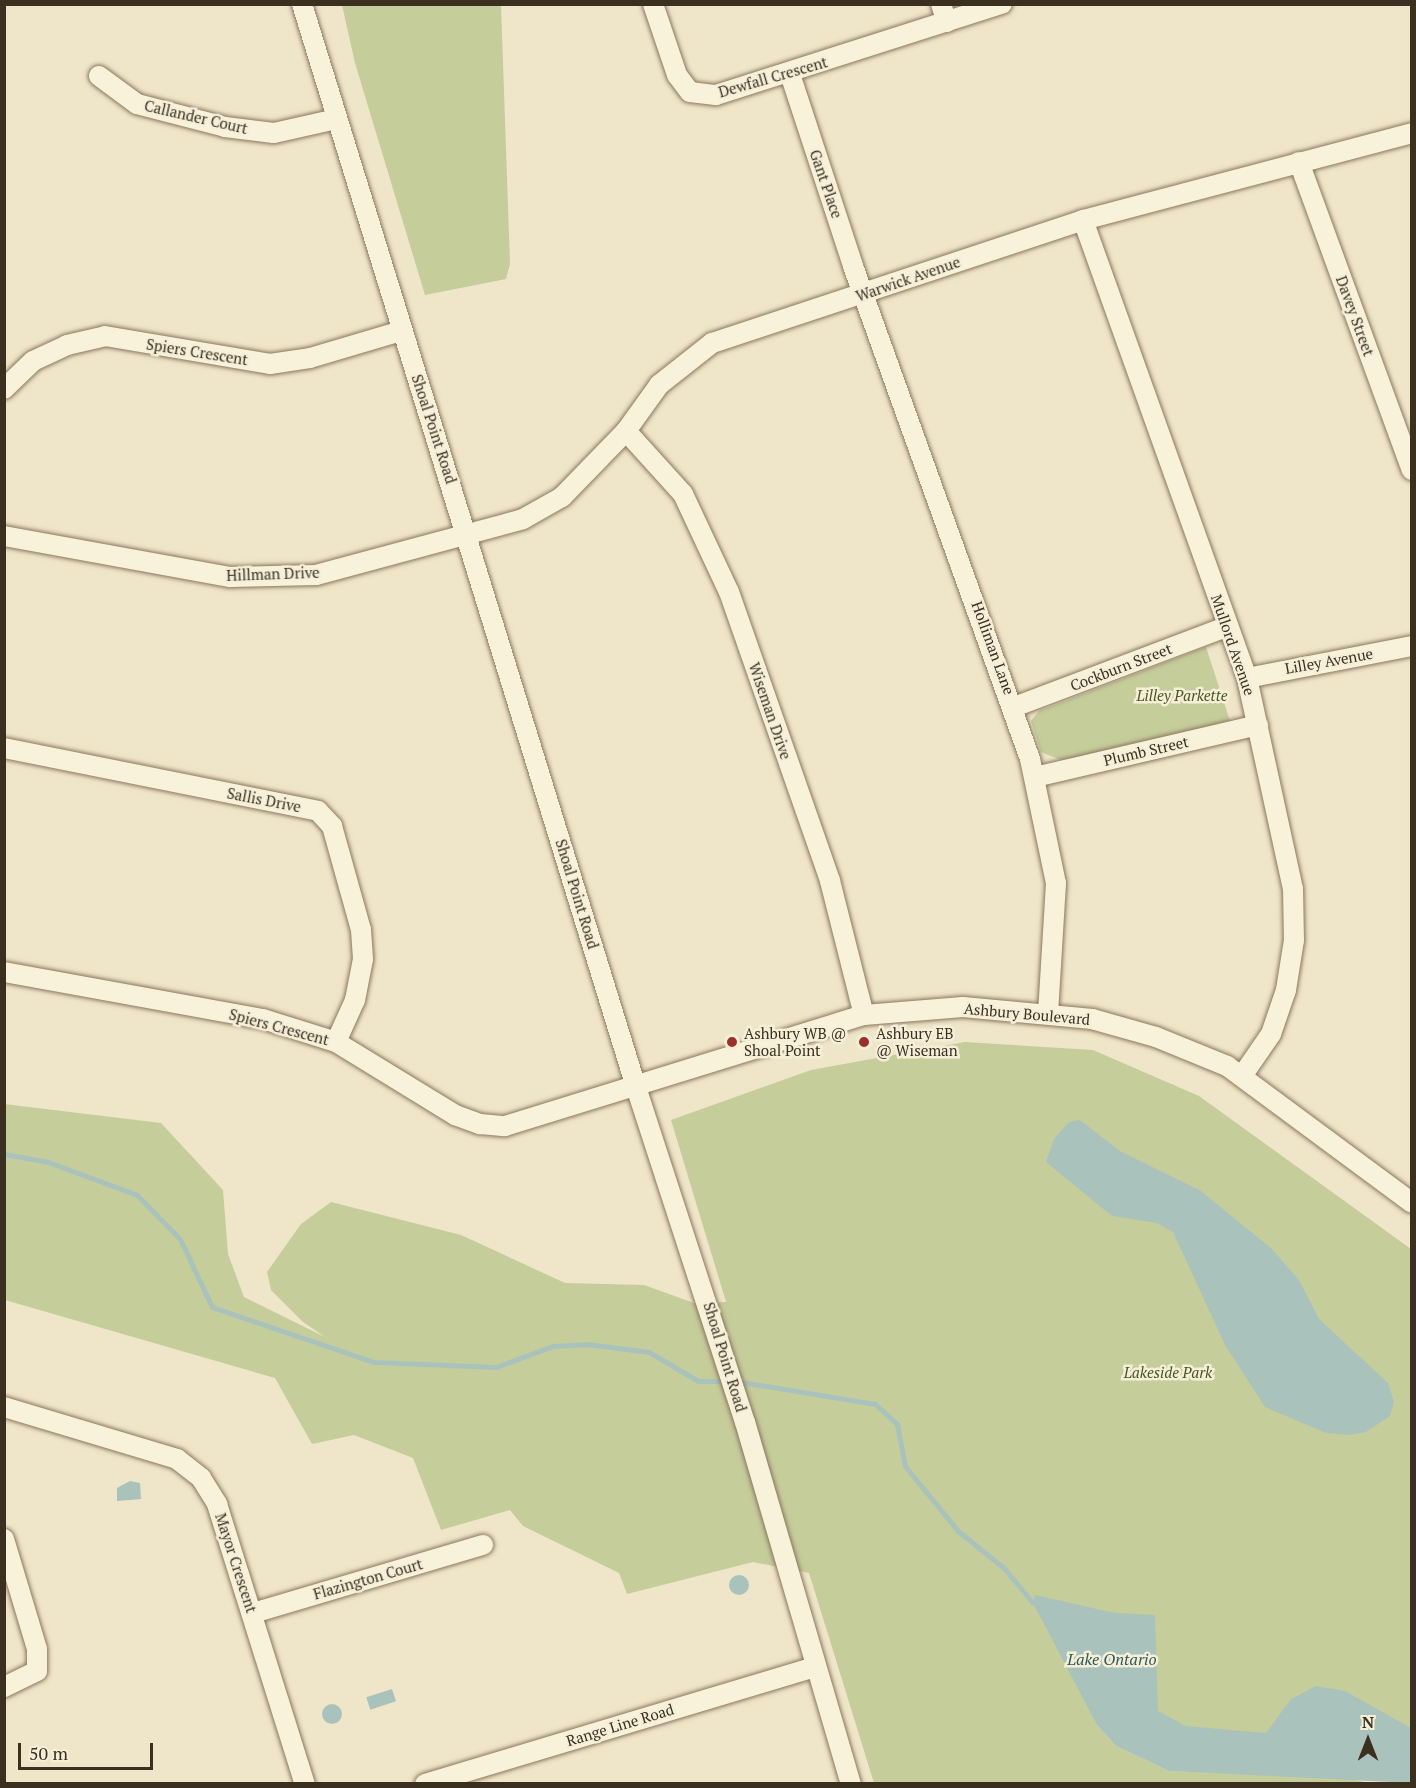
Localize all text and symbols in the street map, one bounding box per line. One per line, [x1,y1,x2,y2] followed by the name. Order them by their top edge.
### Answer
[716,53,830,101] street label: Dewfall Crescent
[143,96,249,138] street label: Callander Court
[806,147,846,221] street label: Gant Place
[853,253,963,305] street label: Warwick Avenue
[1332,273,1378,359] street label: Davey Street
[145,335,249,369] street label: Spiers Crescent
[408,372,460,486] street label: Shoal Point Road
[226,563,320,585] street label: Hillman Drive
[1207,592,1259,698] street label: Mullord Avenue
[968,599,1018,697] street label: Holliman Lane
[1068,639,1174,695] street label: Cockburn Street
[1283,644,1375,678] street label: Lilley Avenue
[745,660,795,762] street label: Wiseman Drive
[1137,687,1227,705] park label: Lilley Parkette
[1102,732,1190,770] street label: Plumb Street
[225,784,303,816] street label: Sallis Drive
[552,837,602,951] street label: Shoal Point Road
[963,1000,1091,1028] street label: Ashbury Boulevard
[227,1005,331,1049] street label: Spiers Crescent
[744,1024,846,1059] place label: Ashbury WB @ Shoal Point
[876,1024,958,1059] place label: Ashbury EB @ Wiseman
[725,1035,739,1049] marker: Ashbury WB @ Shoal Point
[857,1035,871,1049] marker: Ashbury EB @ Wiseman
[700,1300,750,1414] street label: Shoal Point Road
[1124,1364,1212,1382] park label: Lakeside Park
[211,1511,261,1615] street label: Mayor Crescent
[311,1555,425,1603] street label: Flazington Court
[1067,1649,1157,1669] water label: Lake Ontario
[564,1700,676,1750] street label: Range Line Road
[1338,1710,1398,1770] north arrow
[1362,1711,1374,1733] text: N
[21,1731,156,1769] scale bar
[29,1741,68,1765] text: 50 m

